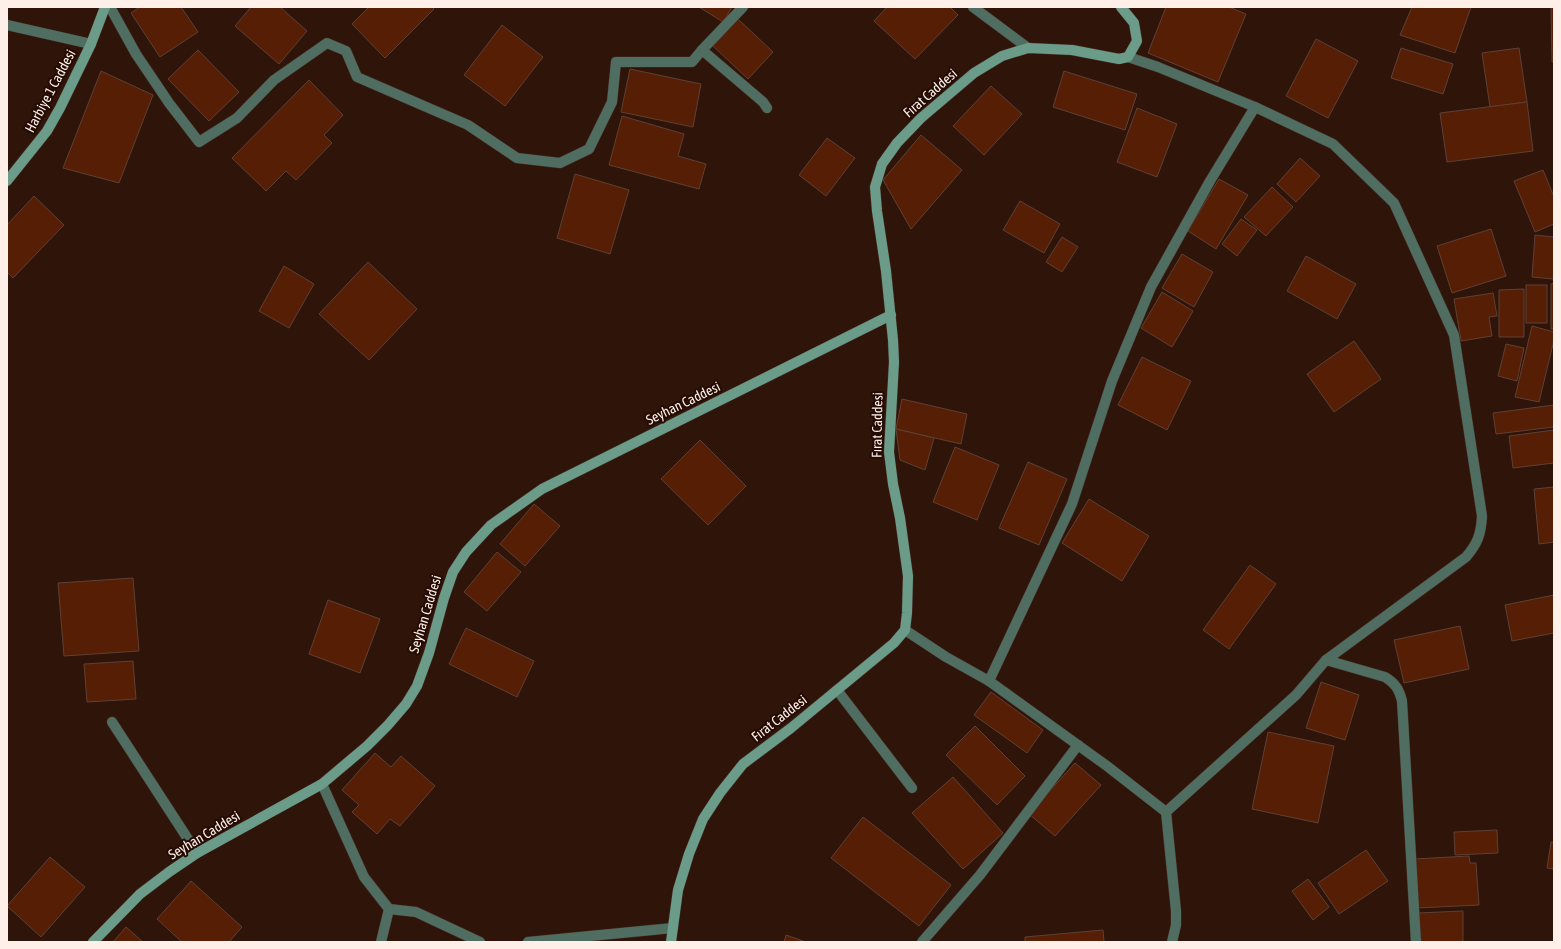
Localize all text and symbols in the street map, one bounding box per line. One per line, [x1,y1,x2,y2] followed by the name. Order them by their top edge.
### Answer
[21,47,79,135] street label: Harbiye 1 Caddesi
[900,65,960,121] street label: Fırat Caddesi
[643,378,723,428] street label: Seyhan Caddesi
[868,392,886,458] street label: Fırat Caddesi
[406,573,444,655] street label: Seyhan Caddesi
[748,691,810,745] street label: Fırat Caddesi
[165,807,243,863] street label: Seyhan Caddesi

